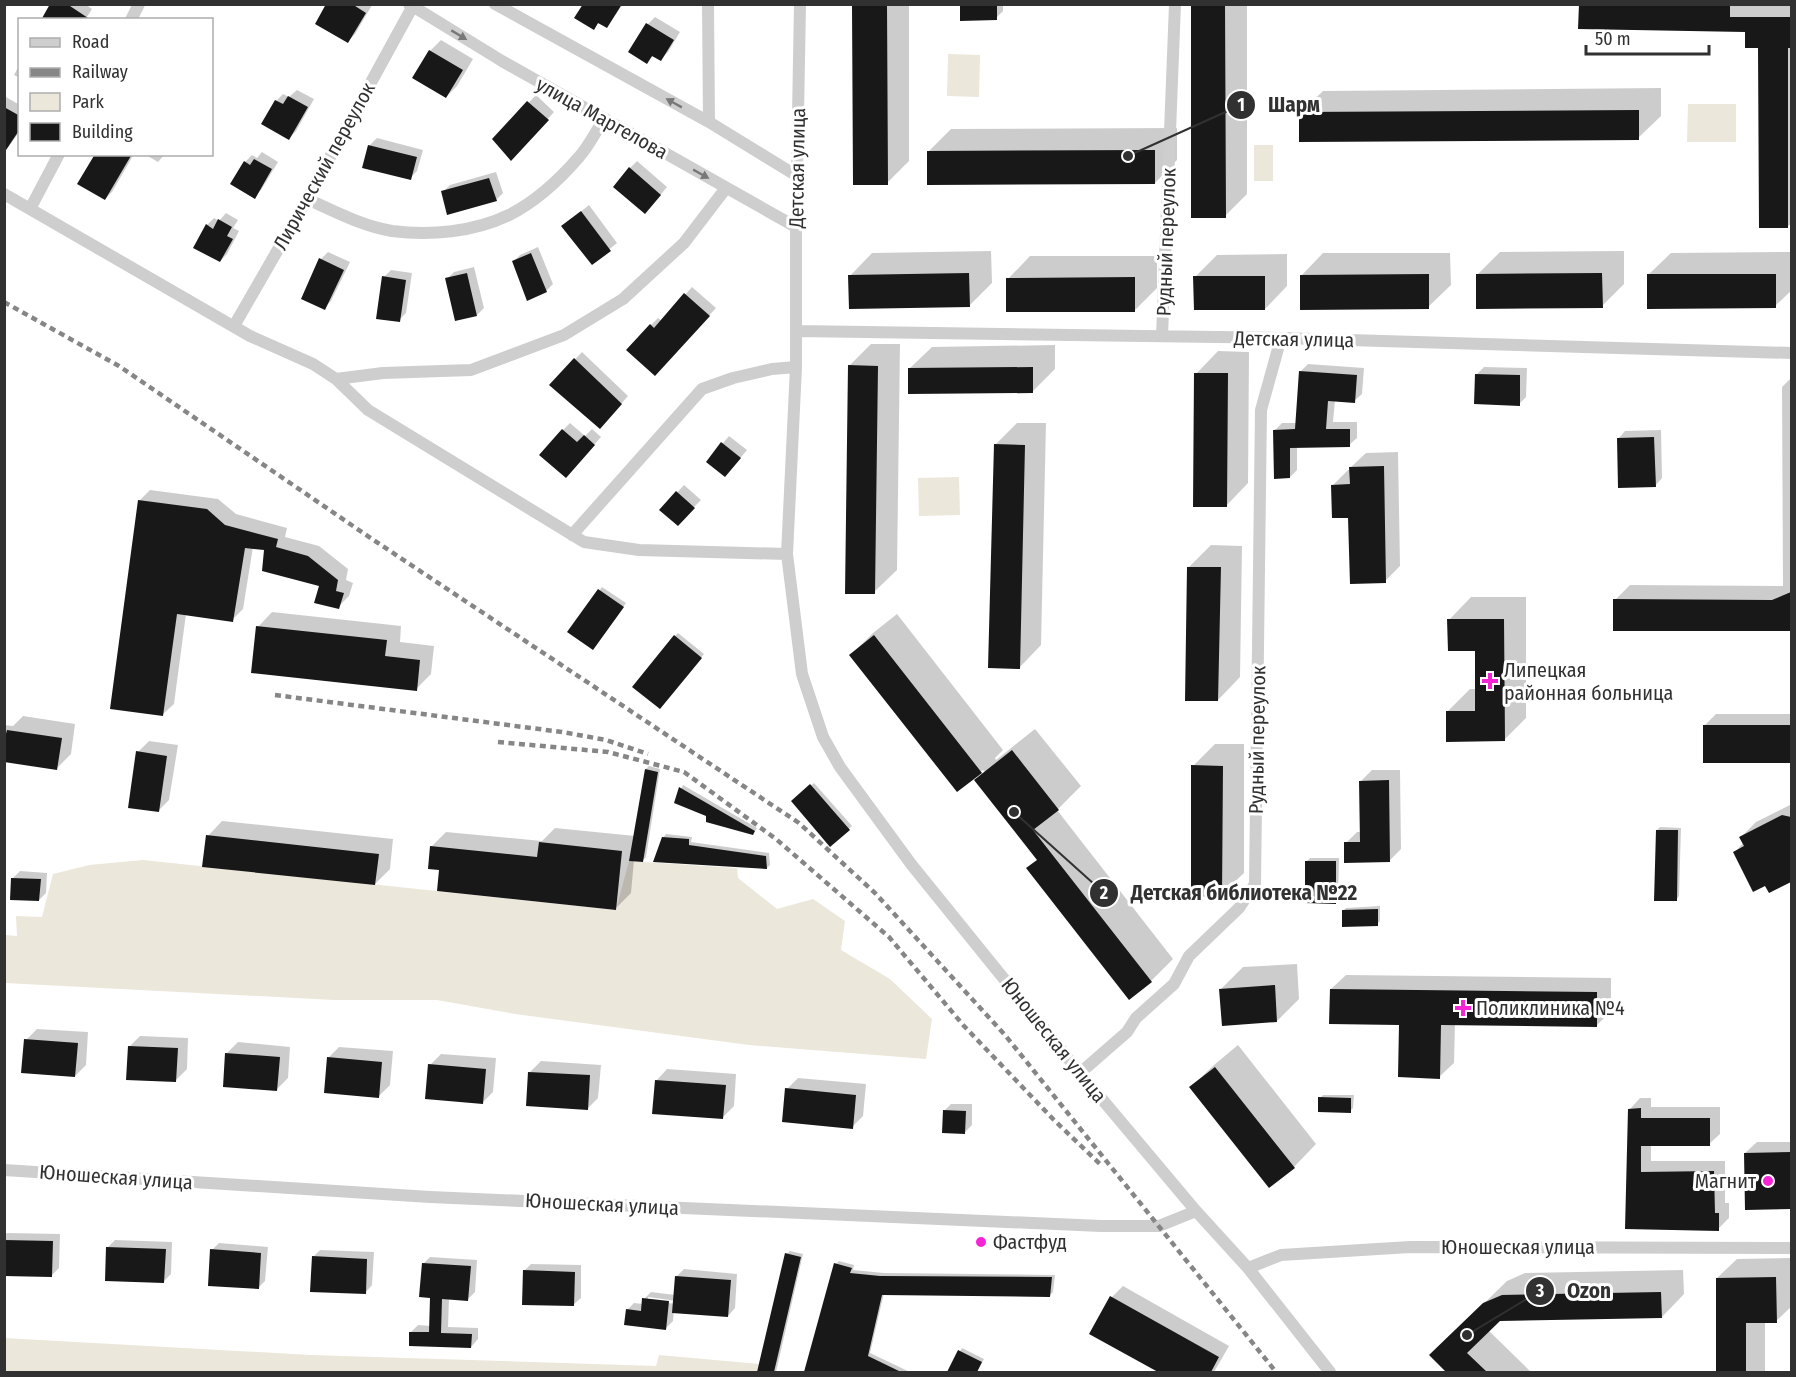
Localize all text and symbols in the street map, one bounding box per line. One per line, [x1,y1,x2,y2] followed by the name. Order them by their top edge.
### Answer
[18,18,213,156] legend
[1586,18,1709,56] scale bar
[1595,28,1631,50] text: 50 m
[451,29,467,40] one-way arrow
[72,31,109,53] text: Road
[72,61,128,83] text: Railway
[532,72,672,164] street label: улица Маргелова
[268,78,380,254] street label: Лирический переулок
[1226,86,1332,125] callout: Шарм
[72,91,105,113] text: Park
[1268,92,1320,118] text: Шарм
[1237,94,1245,116] text: 1
[665,98,682,108] one-way arrow
[784,108,810,229] street label: Детская улица
[72,121,133,143] text: Building
[1151,167,1181,317] street label: Рудный переулок
[693,168,709,179] one-way arrow
[1233,326,1354,352] street label: Детская улица
[1504,658,1673,705] place label: Липецкая районная больница
[1244,665,1270,814] street label: Рудный переулок
[1481,672,1499,690] marker: Липецкая районная больница
[1089,874,1369,913] callout: Детская библиотека №22
[1130,880,1358,906] text: Детская библиотека №22
[1099,882,1108,904] text: 2
[996,973,1112,1107] street label: Юношеская улица
[1476,996,1625,1020] place label: Поликлиника №4
[1454,999,1472,1017] marker: Поликлиника №4
[38,1160,194,1194] street label: Юношеская улица
[1695,1169,1757,1193] place label: Магнит
[1761,1174,1775,1188] marker: Магнит
[525,1188,679,1220] street label: Юношеская улица
[993,1230,1067,1254] place label: Фастфуд
[974,1235,988,1249] marker: Фастфуд
[1441,1235,1595,1259] street label: Юношеская улица
[1525,1271,1623,1310] callout: Ozon
[1567,1278,1611,1304] text: Ozon
[1535,1280,1545,1302] text: 3

